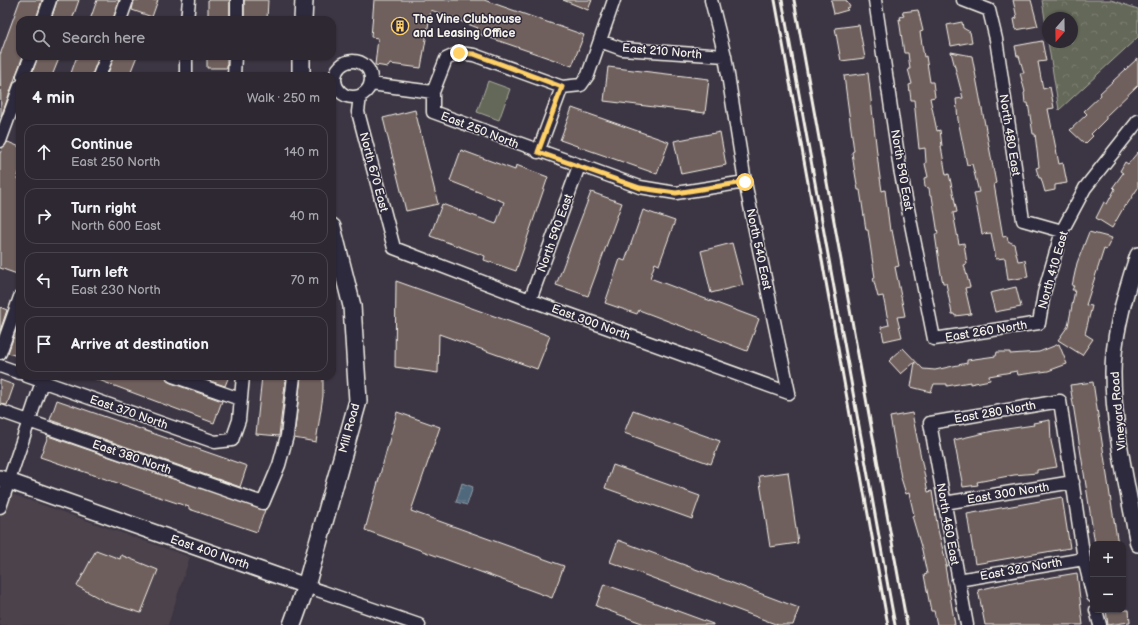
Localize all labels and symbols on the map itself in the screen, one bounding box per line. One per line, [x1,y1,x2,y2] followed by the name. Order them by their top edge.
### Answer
[413,12,521,41] place label: The Vine Clubhouse and Leasing Office
[1042,12,1078,48] north arrow
[390,16,410,36] building icon: The Vine Clubhouse and Leasing Office
[621,41,703,62] street label: East 210 North
[450,44,468,62] route end
[996,93,1023,177] street label: North 480 East
[439,109,521,152] street label: East 250 North
[887,128,916,212] street label: North 590 East
[356,131,391,214] street label: North 670 East
[736,173,754,191] route start
[534,192,577,274] street label: North 590 East
[743,207,775,291] street label: North 540 East
[1035,229,1072,311] street label: North 410 East
[549,301,633,344] street label: East 300 North
[944,318,1029,345] street label: East 260 North
[1108,371,1129,451] street label: Vineyard Road
[88,392,170,433] street label: East 370 North
[953,398,1037,427] street label: East 280 North
[336,402,363,455] street label: Mill Road
[90,437,174,478] street label: East 380 North
[966,480,1051,507] street label: East 300 North
[933,482,962,567] street label: North 460 East
[168,532,252,573] street label: East 400 North
[979,555,1064,584] street label: East 320 North

